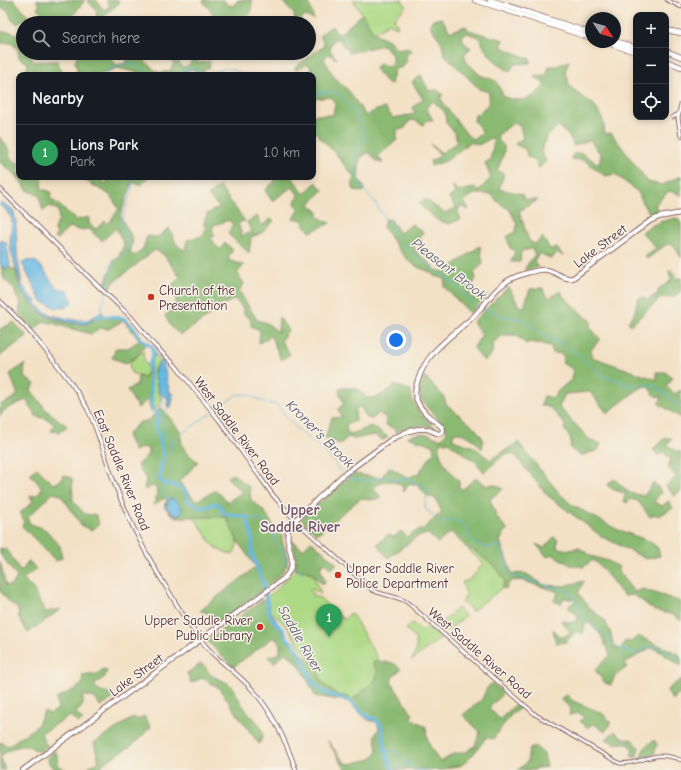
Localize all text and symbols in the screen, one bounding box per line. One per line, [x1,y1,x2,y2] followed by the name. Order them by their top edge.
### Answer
[585,12,621,48] north arrow
[633,12,669,120] map controls
[633,12,669,48] button: +
[16,16,316,60] search box
[30,27,52,49] icon: search
[62,29,140,47] text: Search here
[633,48,669,84] button: −
[633,84,669,120] button: locate
[32,89,83,108] text: Nearby
[70,136,138,154] text: Lions Park
[42,145,48,160] text: 1
[264,145,300,160] text: 1.0 km
[70,154,95,169] text: Park
[571,220,630,271] street label: Lake Street
[408,235,490,304] water label: Pleasant Brook
[159,283,235,313] place label: Church of the Presentation
[146,292,156,302] marker: Church of the Presentation
[386,330,406,350] your location
[191,374,283,488] street label: West Saddle River Road
[282,396,358,472] water label: Kroner's Brook
[91,407,153,533] street label: East Saddle River Road
[260,501,340,536] district label: Upper Saddle River
[346,561,455,591] place label: Upper Saddle River Police Department
[333,570,343,580] marker: Upper Saddle River Police Department
[274,602,327,677] water label: Saddle River
[316,604,342,637] pin: 1
[425,604,535,702] street label: West Saddle River Road
[144,613,253,643] place label: Upper Saddle River Public Library
[255,622,265,632] marker: Upper Saddle River Public Library
[106,650,167,699] street label: Lake Street

